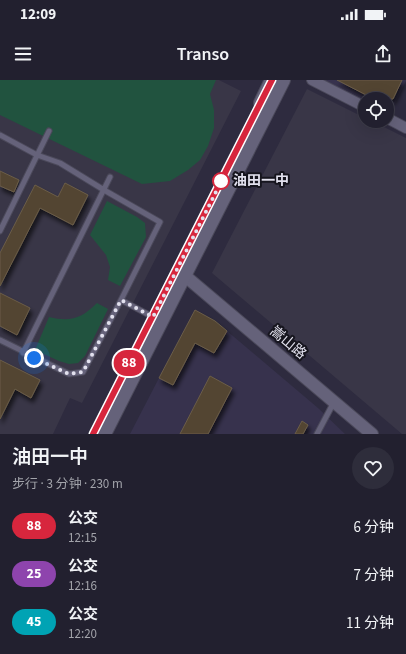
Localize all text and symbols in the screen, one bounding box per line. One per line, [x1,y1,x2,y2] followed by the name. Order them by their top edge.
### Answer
[20,4,56,25] text: 12:09
[177,42,229,67] text: Transo
[12,43,34,65] icon: menu
[372,43,394,65] icon: share
[358,92,394,128] map controls
[358,92,394,128] button: locate
[233,171,289,191] place label: 油田一中
[212,172,230,190] marker: 油田一中
[265,322,311,364] street label: 嵩山路
[24,348,44,368] your location
[111,350,147,376] line badge: 88
[122,353,136,373] text: 88
[12,444,88,471] text: 油田一中
[352,447,394,489] button: heart
[12,475,123,493] text: 步行 · 3 分钟 · 230 m
[68,508,98,529] text: 公交
[27,516,41,536] text: 88
[354,517,394,538] text: 6 分钟
[68,529,97,547] text: 12:15
[68,556,98,577] text: 公交
[27,564,41,584] text: 25
[354,565,394,586] text: 7 分钟
[68,577,97,595] text: 12:16
[68,604,98,625] text: 公交
[27,612,41,632] text: 45
[346,613,394,634] text: 11 分钟
[68,625,97,643] text: 12:20

